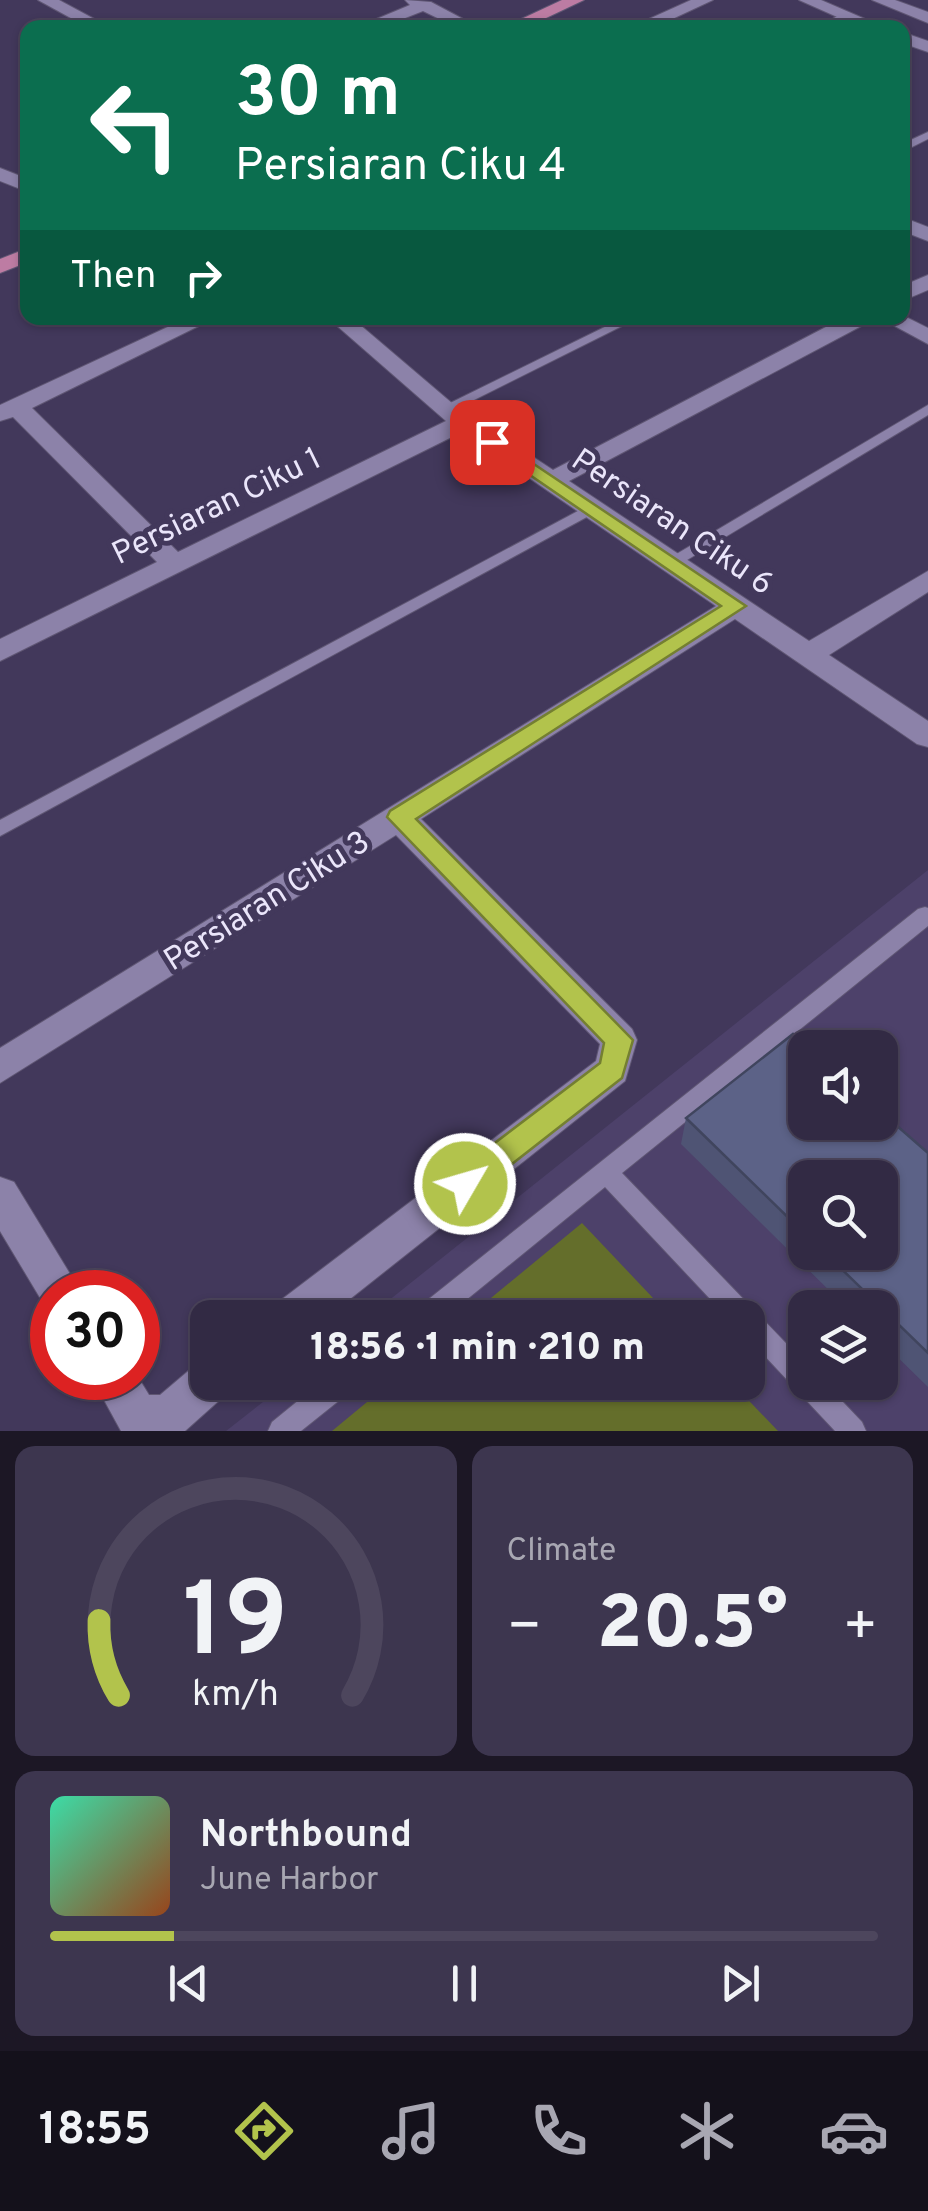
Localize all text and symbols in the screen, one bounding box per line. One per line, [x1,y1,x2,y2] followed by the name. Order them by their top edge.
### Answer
[235,52,401,141] text: 30 m
[70,60,200,190] icon: left
[235,139,566,196] text: Persiaran Ciku 4
[176,250,231,305] icon: right
[70,253,156,302] text: Then
[450,400,535,485] pin
[465,415,520,470] icon: arrive
[106,440,328,576] street label: Persiaran Ciku 1
[563,441,780,606] street label: Persiaran Ciku 6
[157,823,378,982] street label: Persiaran Ciku 3
[788,1030,898,1400] map controls
[788,1030,898,1140] button: sound
[413,1132,517,1236] position arrow
[788,1160,898,1270] button: search
[30,1270,160,1400] speed limit sign: 30
[788,1290,898,1400] button: layers
[310,1325,645,1374] text: 18:56 · 1 min · 210 m
[507,1532,616,1572] text: Climate
[183,1561,289,1693] text: 19
[597,1580,788,1675] text: 20.5°
[507,1594,542,1664] text: −
[843,1594,878,1664] text: +
[192,1673,279,1719] text: km/h
[200,1812,412,1861] text: Northbound
[200,1861,379,1901] text: June Harbor
[161,1956,216,2011] icon: previous
[437,1956,492,2011] icon: pause
[713,1956,768,2011] icon: next
[229,2096,299,2166] icon: directions
[376,2096,446,2166] icon: music
[524,2096,594,2166] icon: phone
[672,2096,742,2166] icon: climate
[819,2096,889,2166] icon: car
[39,2103,151,2160] text: 18:55

